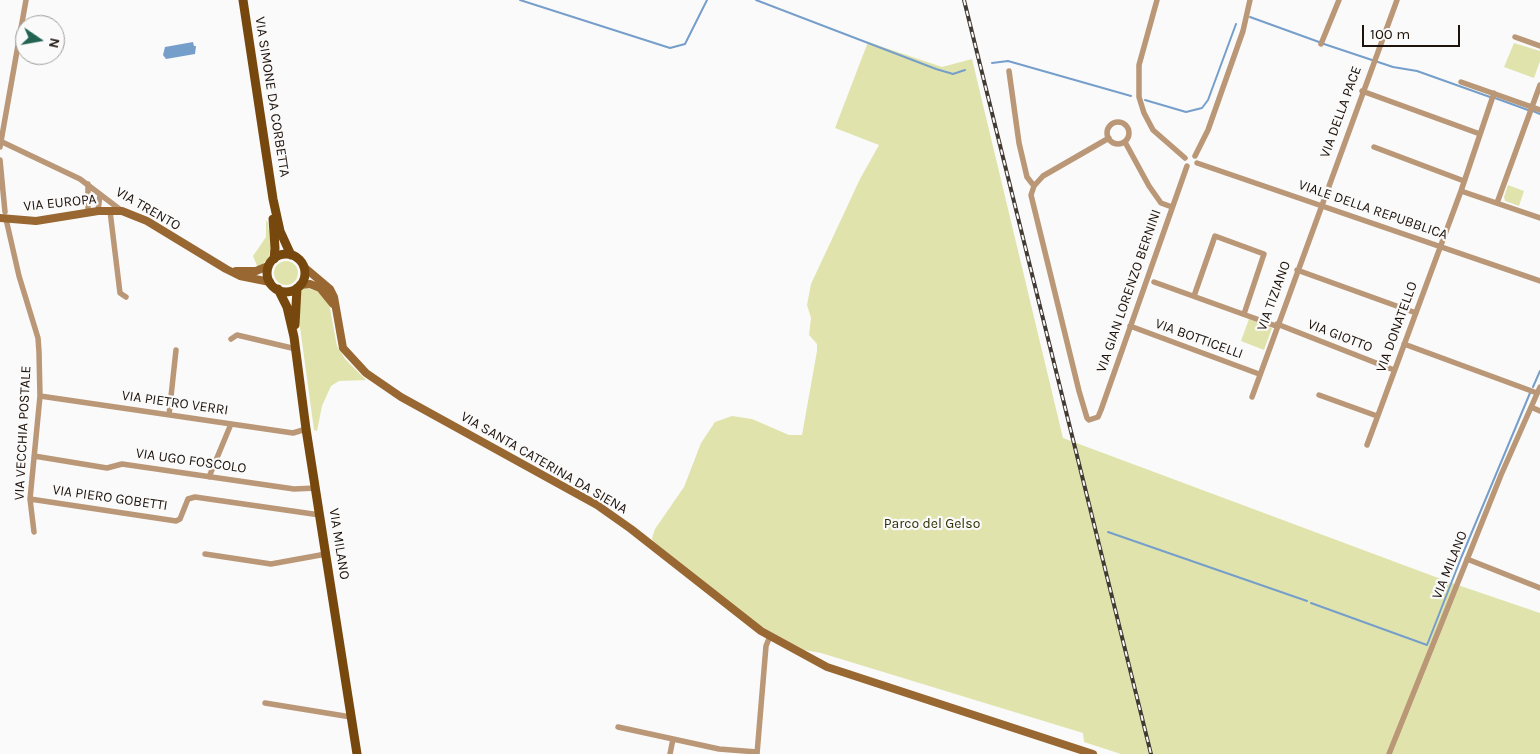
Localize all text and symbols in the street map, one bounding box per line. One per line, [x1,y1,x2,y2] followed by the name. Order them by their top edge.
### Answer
[15,15,65,65] north arrow
[1365,15,1462,47] scale bar
[251,16,293,178] street label: VIA SIMONE DA CORBETTA
[1370,25,1410,43] text: 100 m
[45,36,64,50] text: N
[1317,64,1365,160] street label: VIA DELLA PACE
[1296,177,1450,243] street label: VIALE DELLA REPUBBLICA
[113,184,183,234] street label: VIA TRENTO
[23,191,97,215] street label: VIA EUROPA
[1093,207,1165,375] street label: VIA GIAN LORENZO BERNINI
[1254,259,1294,333] street label: VIA TIZIANO
[1373,279,1421,375] street label: VIA DONATELLO
[1153,315,1245,363] street label: VIA BOTTICELLI
[1305,316,1375,356] street label: VIA GIOTTO
[11,365,35,501] street label: VIA VECCHIA POSTALE
[121,387,229,419] street label: VIA PIETRO VERRI
[458,408,630,518] street label: VIA SANTA CATERINA DA SIENA
[135,445,247,477] street label: VIA UGO FOSCOLO
[51,482,169,514] street label: VIA PIERO GOBETTI
[325,507,353,581] street label: VIA MILANO
[884,516,980,532] park label: Parco del Gelso
[1429,528,1471,602] street label: VIA MILANO

